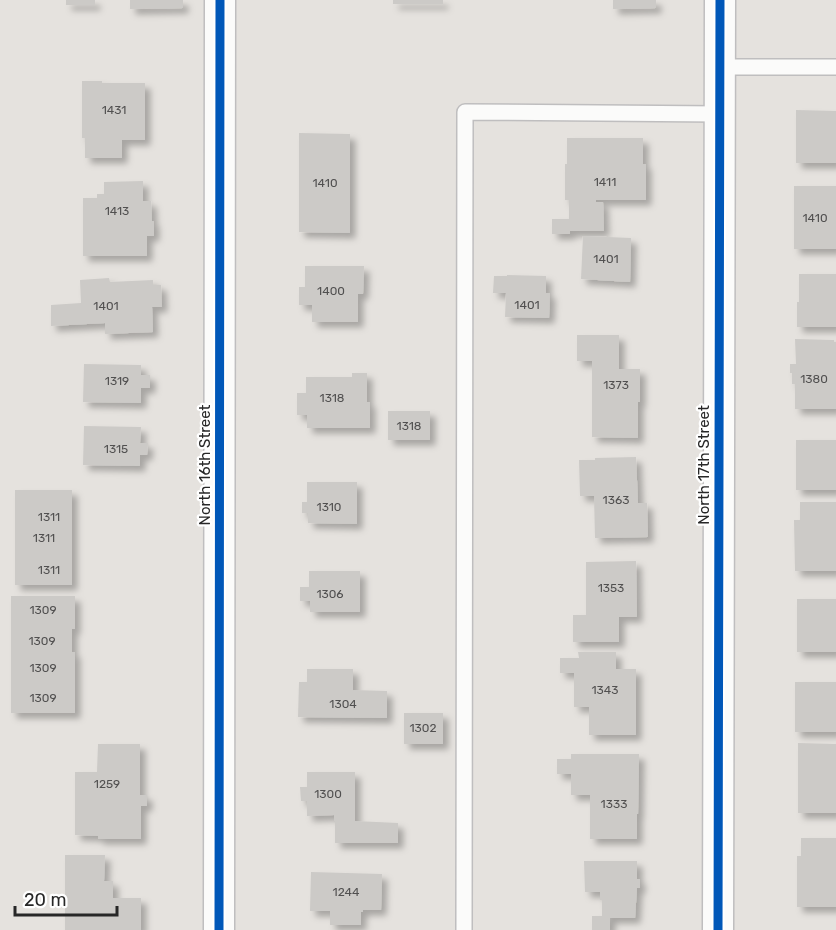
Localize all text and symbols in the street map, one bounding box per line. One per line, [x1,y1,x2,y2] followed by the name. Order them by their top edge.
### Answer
[102,103,126,117] house number: 1431
[594,175,616,189] house number: 1411
[312,176,338,190] house number: 1410
[105,204,129,218] house number: 1413
[802,211,828,225] house number: 1410
[593,252,619,266] house number: 1401
[317,284,345,298] house number: 1400
[514,298,540,312] house number: 1401
[93,299,119,313] house number: 1401
[800,372,828,386] house number: 1380
[105,374,129,388] house number: 1319
[603,378,629,392] house number: 1373
[320,391,344,405] house number: 1318
[196,404,214,525] street label: North 16th Street
[695,405,713,525] street label: North 17th Street
[397,419,421,433] house number: 1318
[104,442,128,456] house number: 1315
[603,493,629,507] house number: 1363
[317,500,341,514] house number: 1310
[38,510,60,524] house number: 1311
[33,531,55,545] house number: 1311
[38,563,60,577] house number: 1311
[598,581,624,595] house number: 1353
[316,587,344,601] house number: 1306
[29,603,57,617] house number: 1309
[28,634,56,648] house number: 1309
[29,661,57,675] house number: 1309
[591,683,619,697] house number: 1343
[29,691,57,705] house number: 1309
[329,697,357,711] house number: 1304
[409,721,437,735] house number: 1302
[94,777,120,791] house number: 1259
[314,787,342,801] house number: 1300
[601,797,627,811] house number: 1333
[15,879,117,917] scale bar
[333,885,360,899] house number: 1244
[24,889,66,911] text: 20 m

